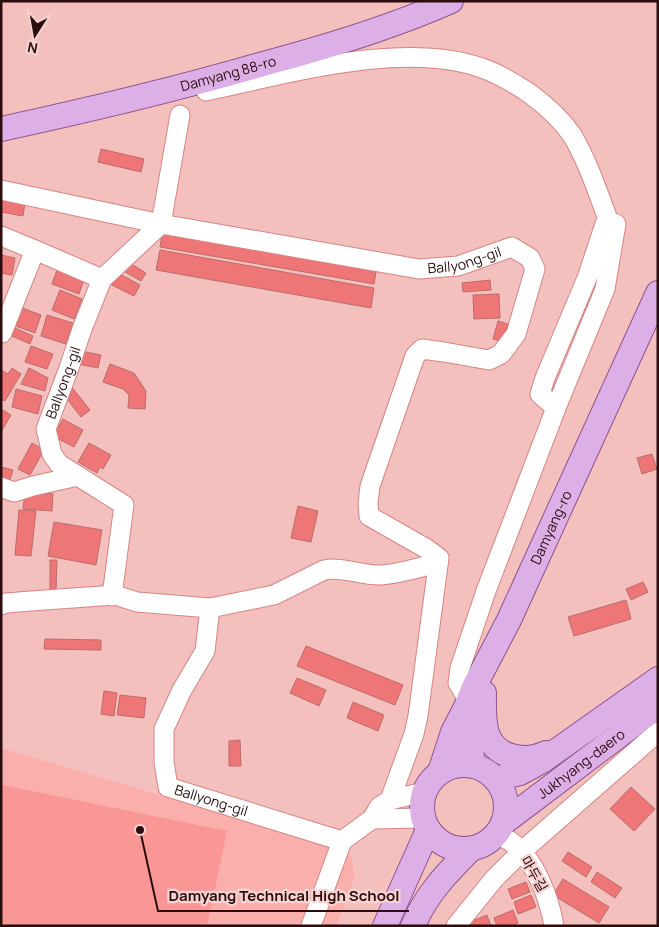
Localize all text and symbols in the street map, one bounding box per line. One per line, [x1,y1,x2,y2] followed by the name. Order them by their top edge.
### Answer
[10,10,60,60] north arrow
[26,38,39,59] text: N
[178,51,278,95] street label: Damyang 88-ro
[427,242,504,277] street label: Ballyong-gil
[41,344,85,421] street label: Ballyong-gil
[526,487,576,567] street label: Damyang-ro
[533,724,629,803] street label: Jukhyang-daero
[172,780,250,820] street label: Ballyong-gil
[517,852,552,895] street label: 마두길
[158,881,409,911] callout: Damyang Technical High School
[169,885,399,906] text: Damyang Technical High School

